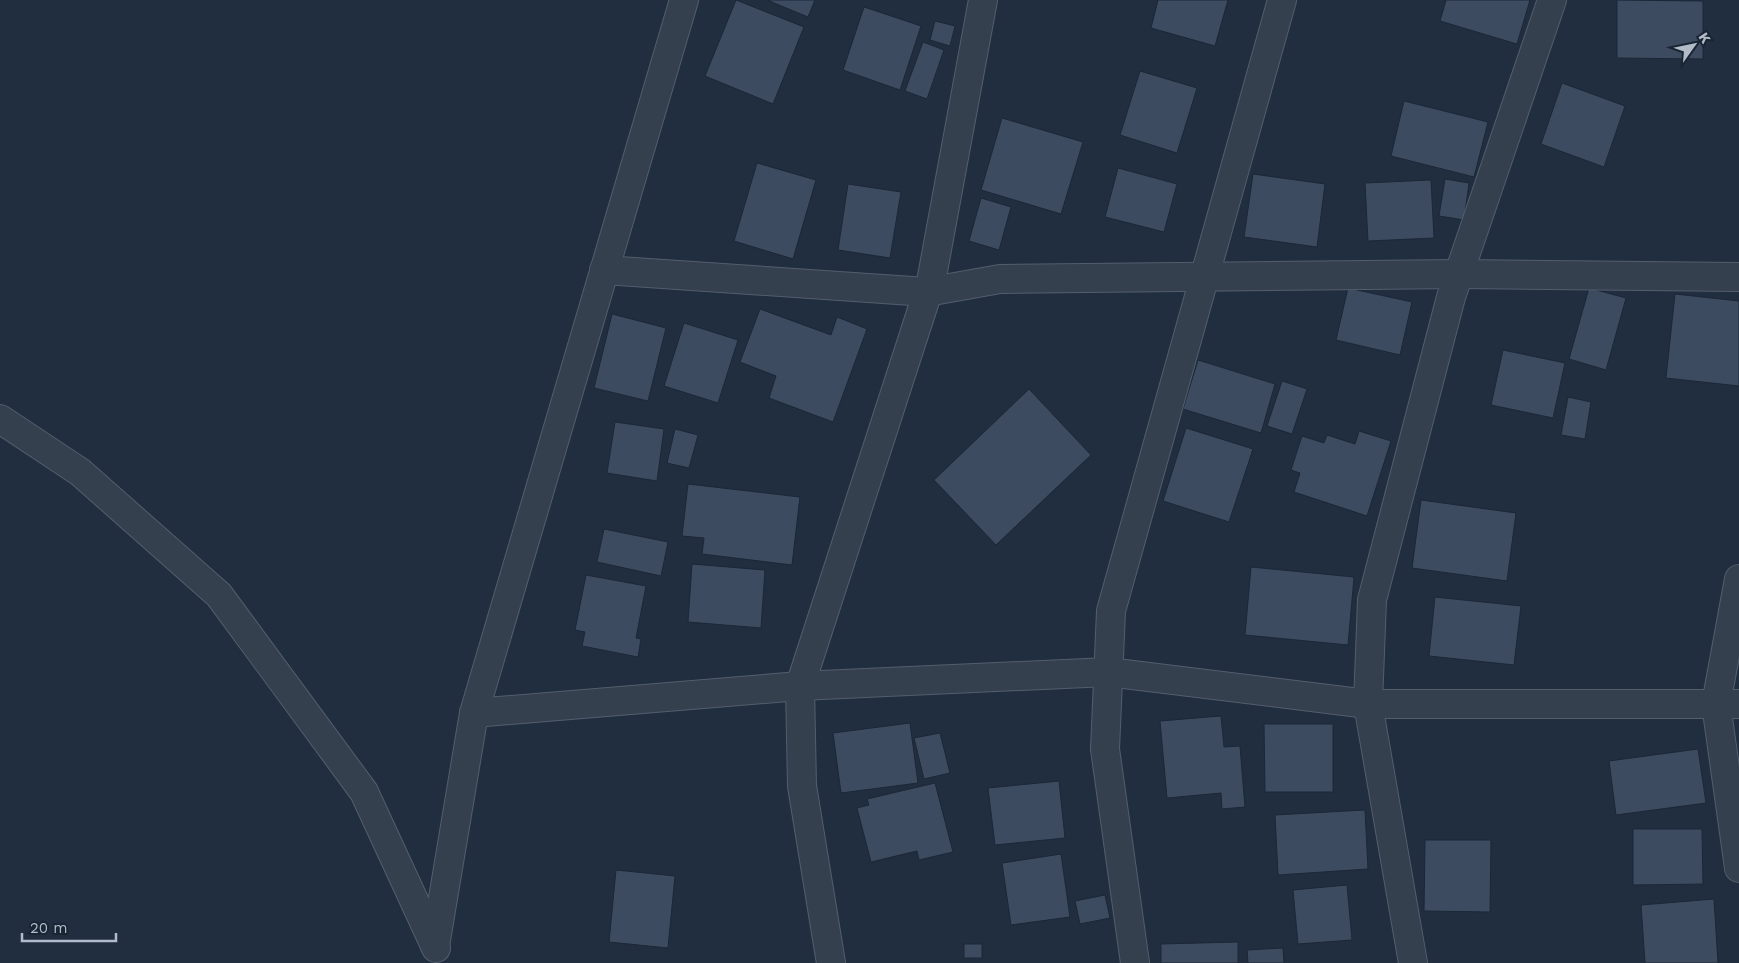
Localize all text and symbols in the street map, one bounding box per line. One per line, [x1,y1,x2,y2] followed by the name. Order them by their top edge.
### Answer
[1669,20,1719,70] north arrow
[1696,29,1714,47] text: K
[22,910,116,942] scale bar
[30,919,68,937] text: 20 m

